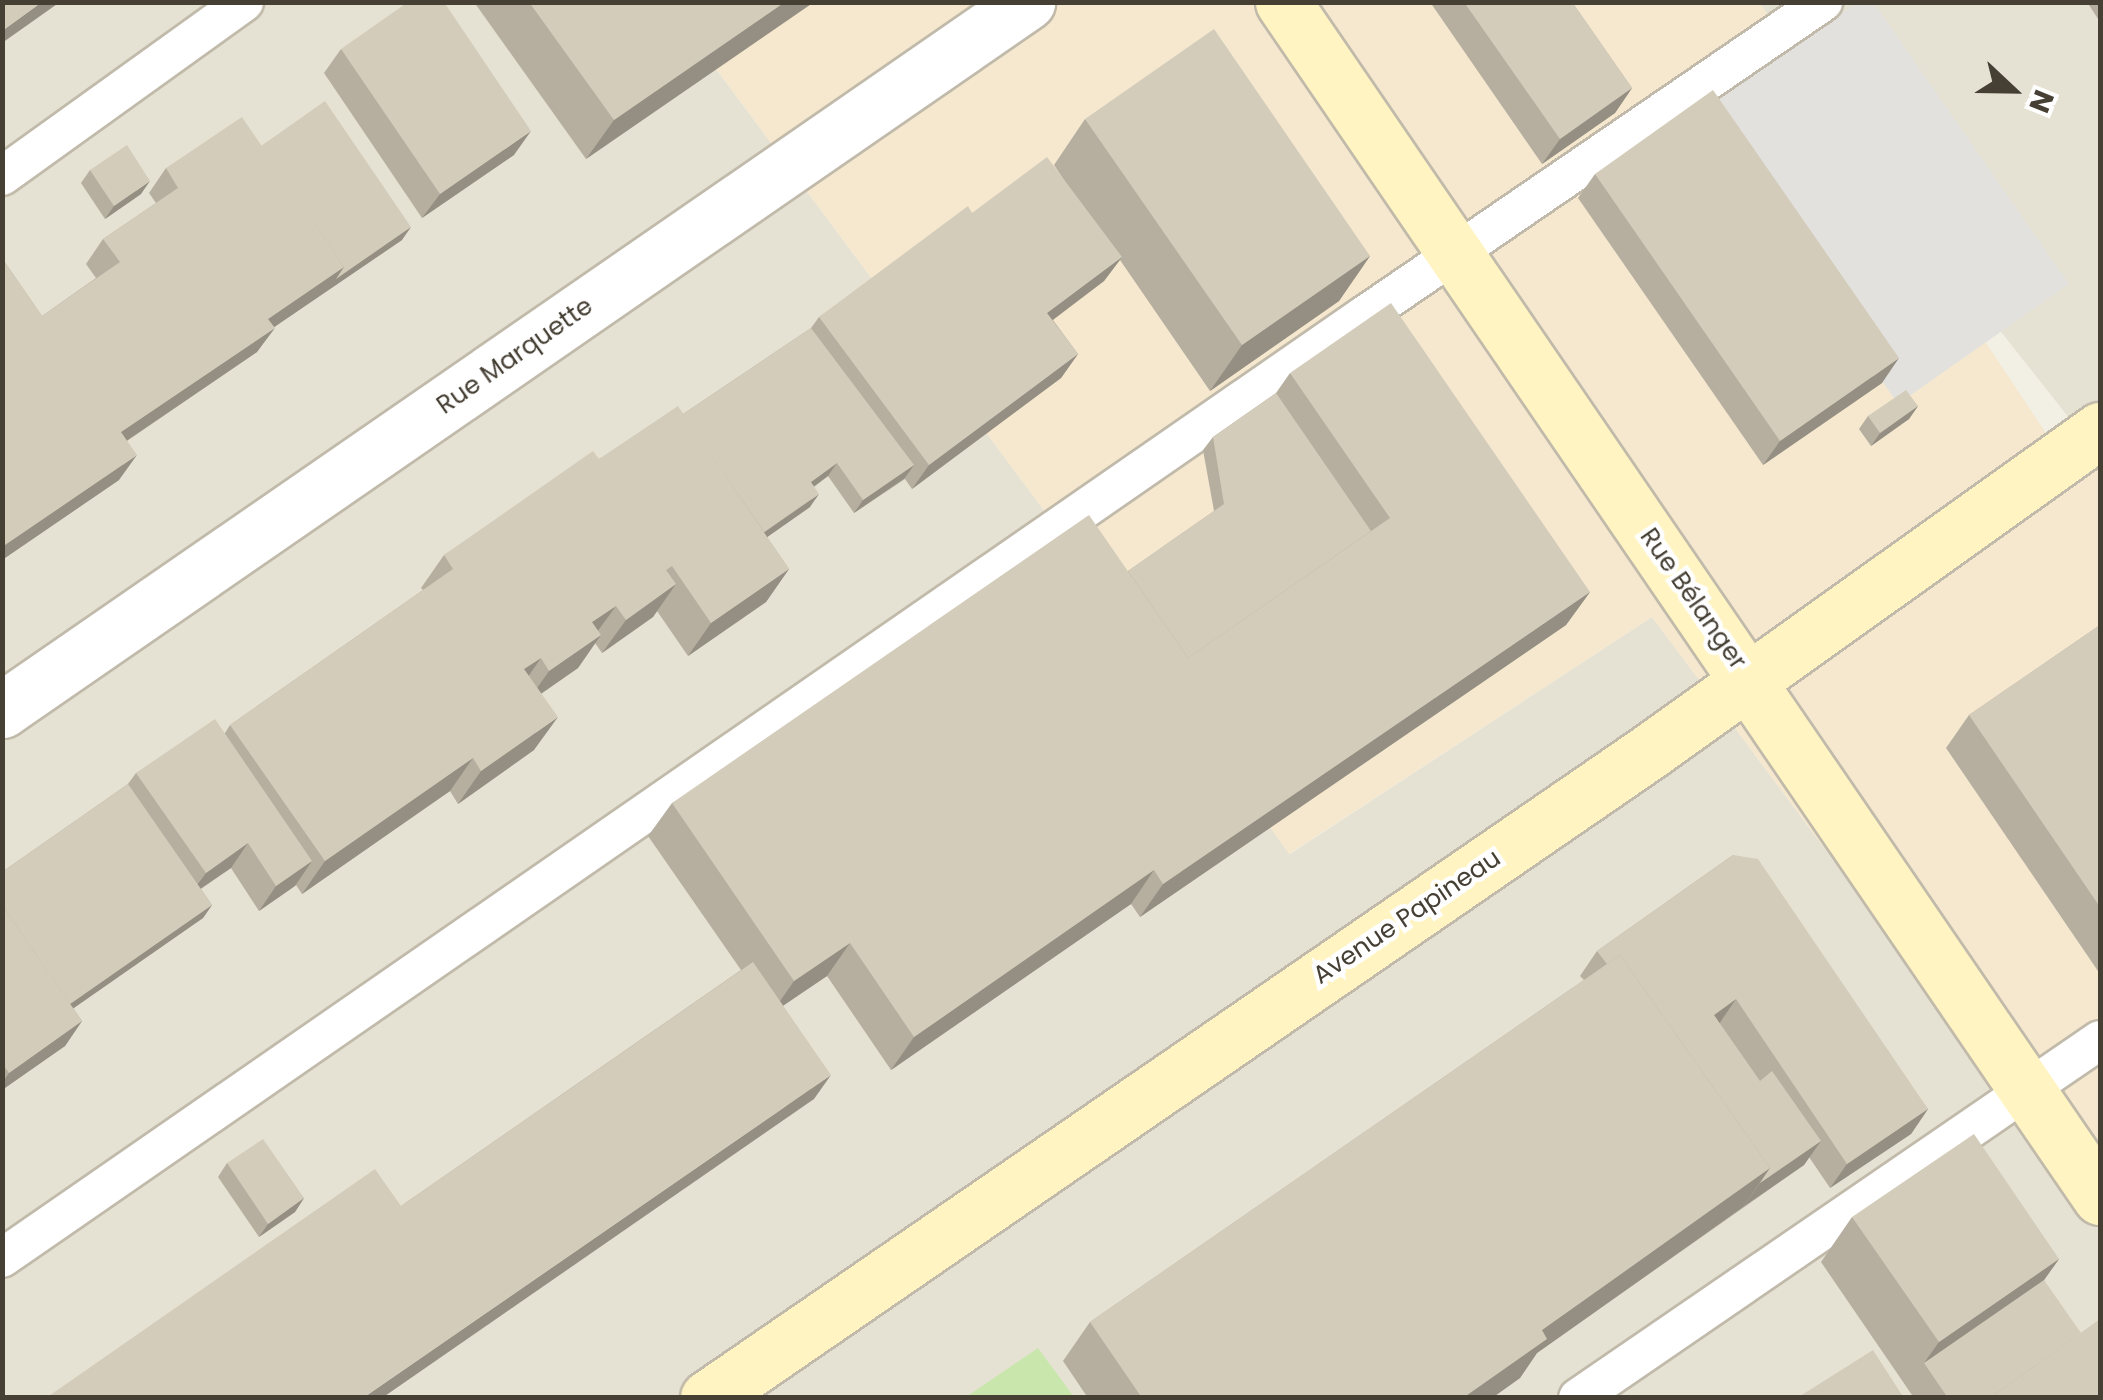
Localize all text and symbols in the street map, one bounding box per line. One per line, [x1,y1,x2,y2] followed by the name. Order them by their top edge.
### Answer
[1963,40,2063,140] north arrow
[2019,84,2063,118] text: N
[431,291,599,421] street label: Rue Marquette
[1633,523,1753,675] street label: Rue Bélanger
[1308,843,1506,991] street label: Avenue Papineau

